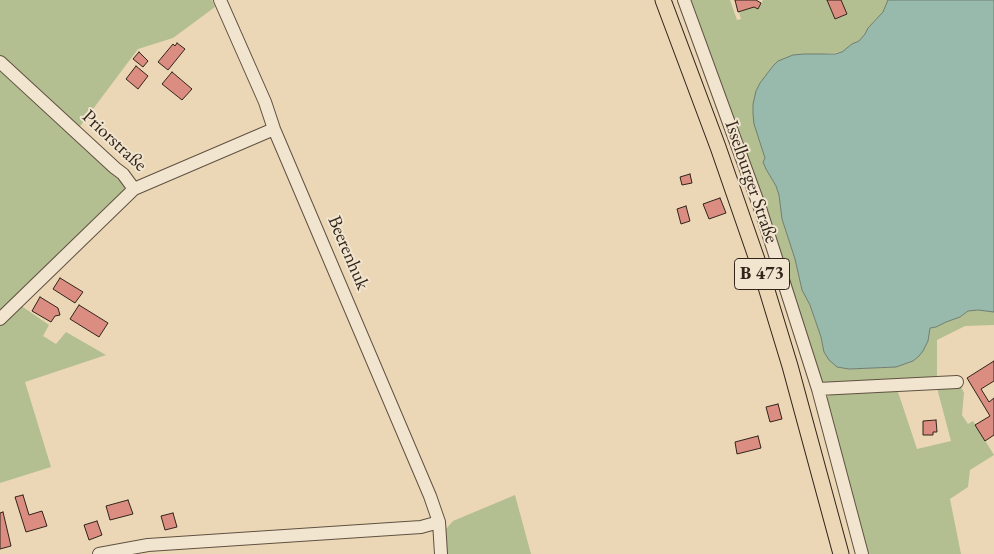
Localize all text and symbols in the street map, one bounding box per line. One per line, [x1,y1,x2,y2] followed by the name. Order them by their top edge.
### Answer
[77,105,151,177] street label: Priorstraße
[719,118,783,246] street label: Isselburger Straße
[322,213,374,293] street label: Beerenhuk
[734,258,790,290] road number: B 473

